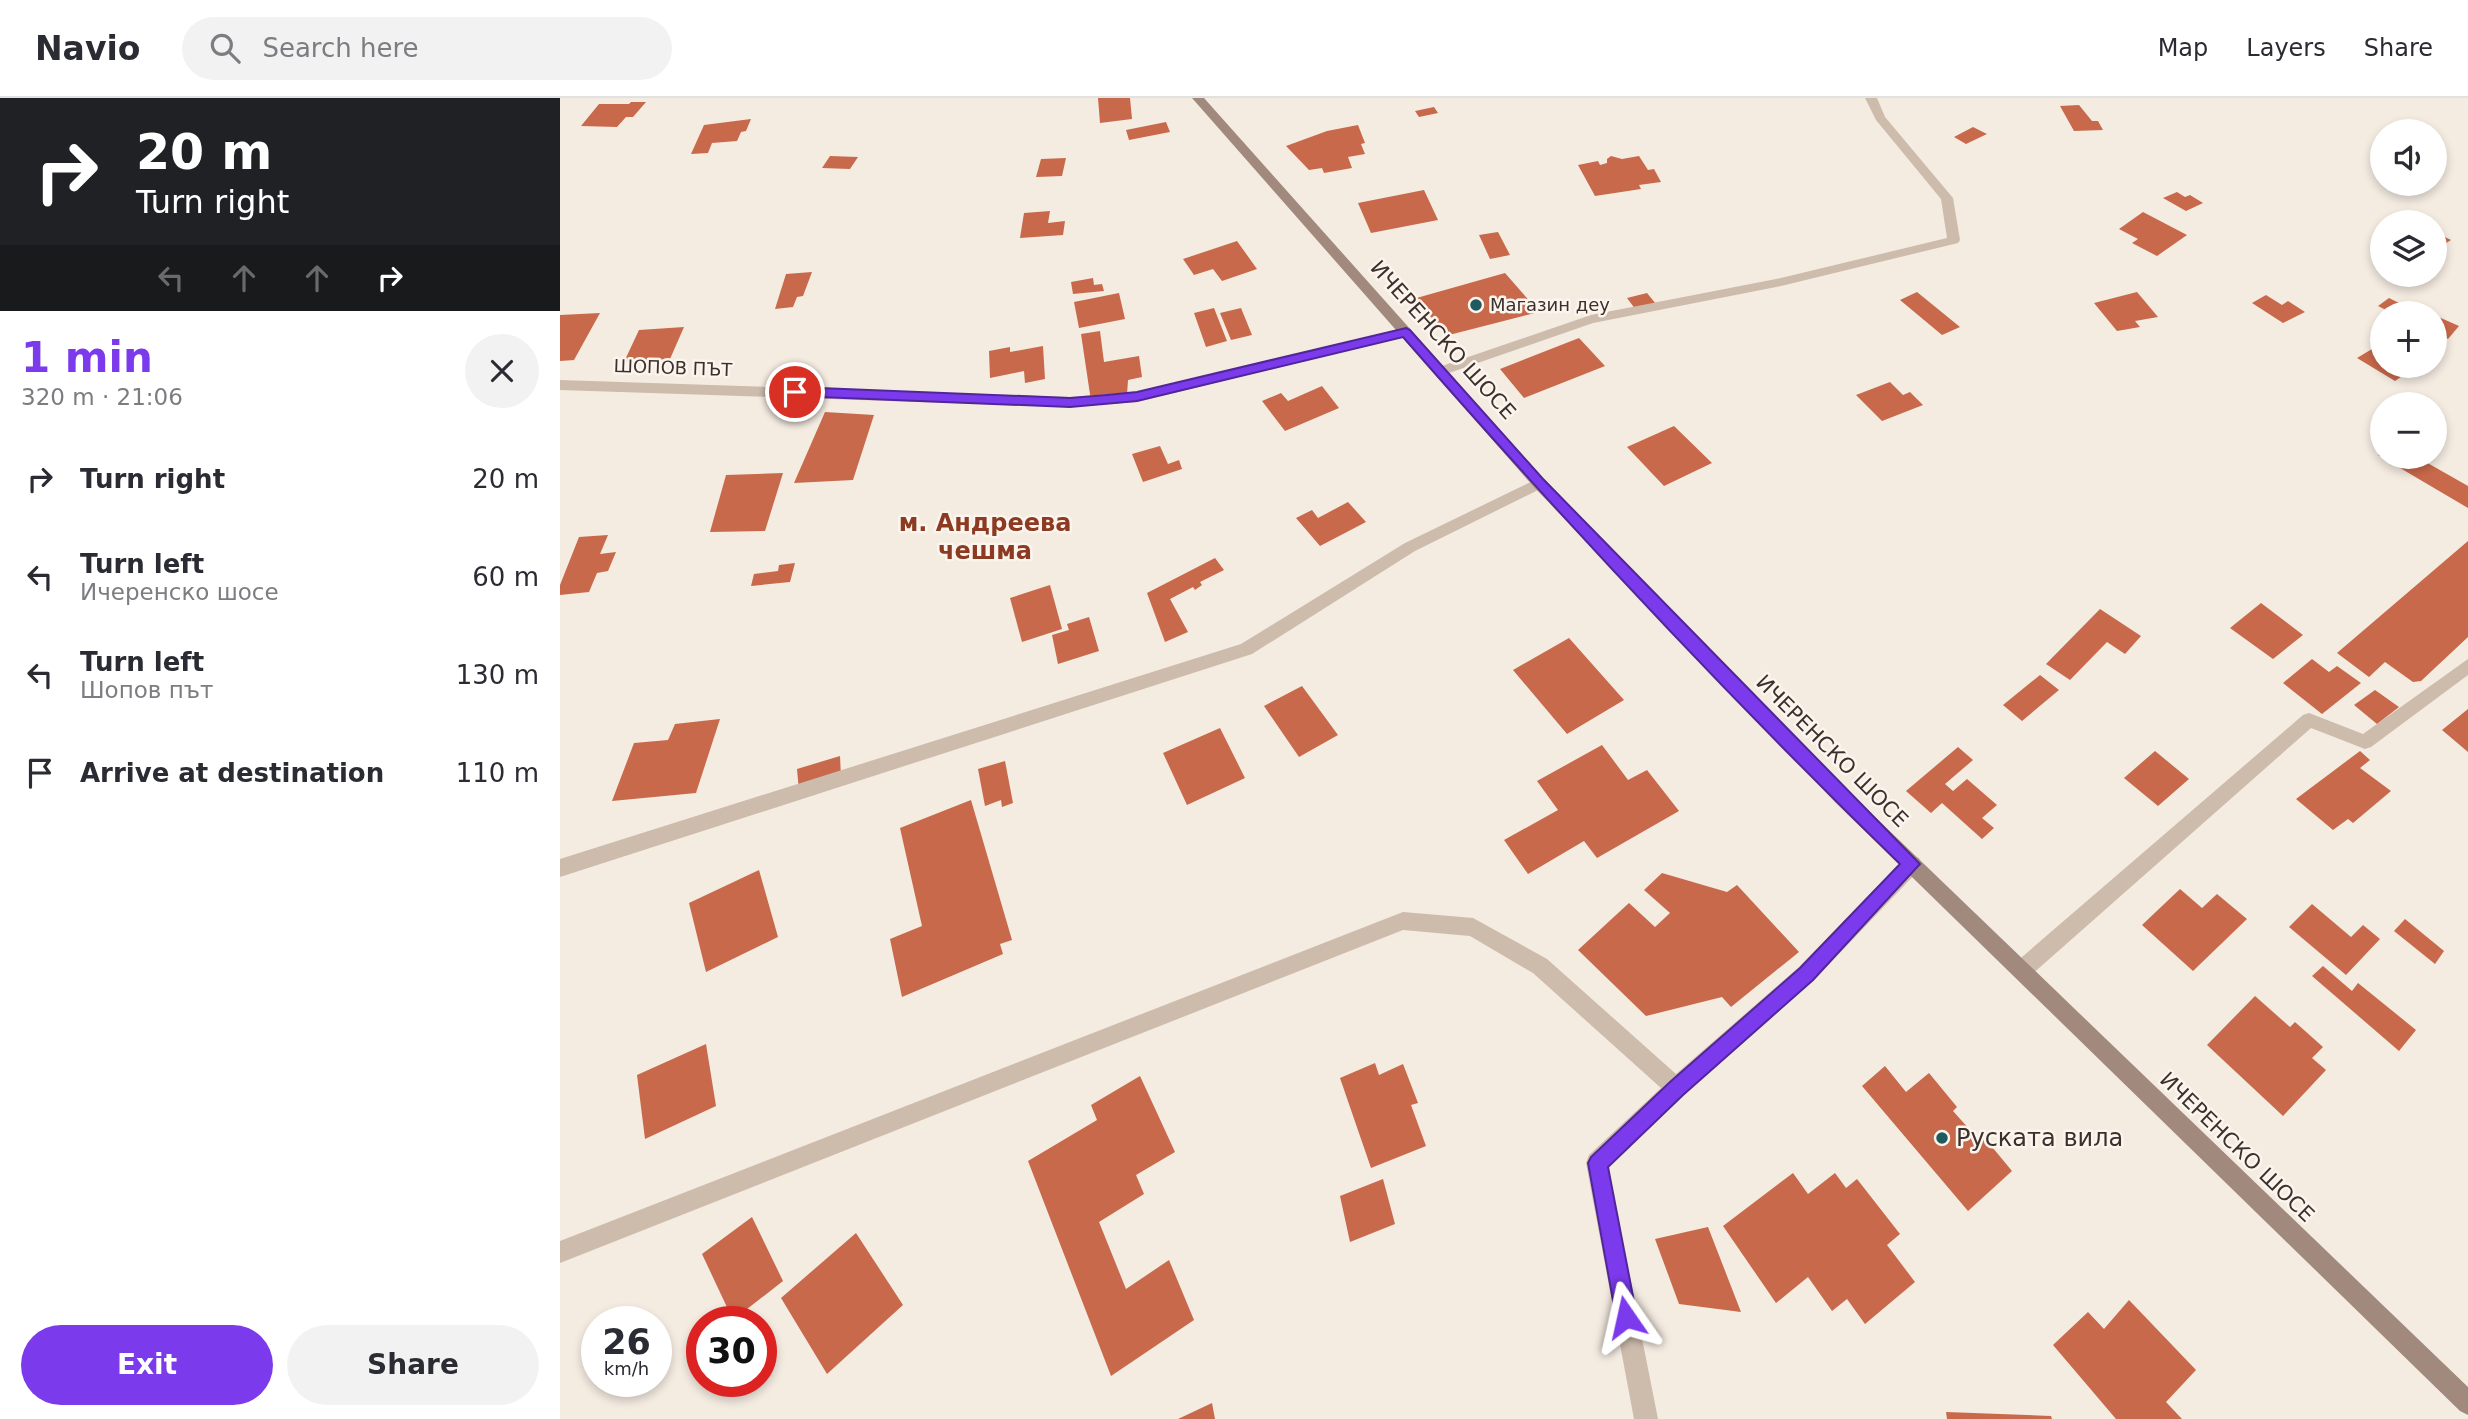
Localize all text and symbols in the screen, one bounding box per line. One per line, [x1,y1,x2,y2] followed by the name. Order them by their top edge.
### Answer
[182,17,672,80] search box
[35,29,140,68] text: Navio
[206,29,244,67] icon: search
[262,33,419,63] text: Search here
[2158,34,2208,62] text: Map
[2246,34,2326,62] text: Layers
[2364,34,2433,62] text: Share
[2370,119,2447,469] map controls
[2370,119,2447,196] button: sound
[136,124,272,181] text: 20 m
[21,126,112,217] icon: right
[136,183,289,221] text: Turn right
[2370,210,2447,287] button: layers
[1366,256,1520,424] street label: ИЧЕРЕНСКО ШОСЕ
[152,259,190,297] icon: left
[225,259,263,297] icon: ahead
[298,259,336,297] icon: ahead
[371,259,409,297] icon: right
[1490,294,1610,315] place label: Магазин деу
[1468,297,1484,313] marker: Магазин деу
[2370,301,2447,378] button: +
[21,333,153,382] text: 1 min
[465,334,539,408] button: close
[613,355,734,380] street label: ШОПОВ ПЪТ
[765,362,825,422] pin
[776,373,814,411] icon: arrive
[21,384,183,410] text: 320 m · 21:06
[2370,392,2447,469] button: −
[21,460,59,498] icon: right
[80,464,225,494] text: Turn right
[472,464,539,494] text: 20 m
[899,509,1071,565] district label: м. Андреева чешма
[80,549,204,579] text: Turn left
[21,558,59,596] icon: left
[472,562,539,592] text: 60 m
[80,579,279,605] text: Ичеренско шосе
[80,647,204,677] text: Turn left
[21,656,59,694] icon: left
[456,660,539,690] text: 130 m
[1751,670,1913,832] street label: ИЧЕРЕНСКО ШОСЕ
[80,677,213,703] text: Шопов път
[21,754,59,792] icon: arrive
[80,758,384,788] text: Arrive at destination
[456,758,539,788] text: 110 m
[2155,1067,2319,1227] street label: ИЧЕРЕНСКО ШОСЕ
[1956,1124,2123,1152] place label: Руската вила
[1934,1130,1950,1146] marker: Руската вила
[1589,1280,1663,1354] position arrow
[686,1306,777,1397] speed limit sign: 30
[602,1322,651,1362] text: 26
[21,1325,273,1405] button: Exit
[287,1325,539,1405] button: Share
[604,1358,649,1379] text: km/h

